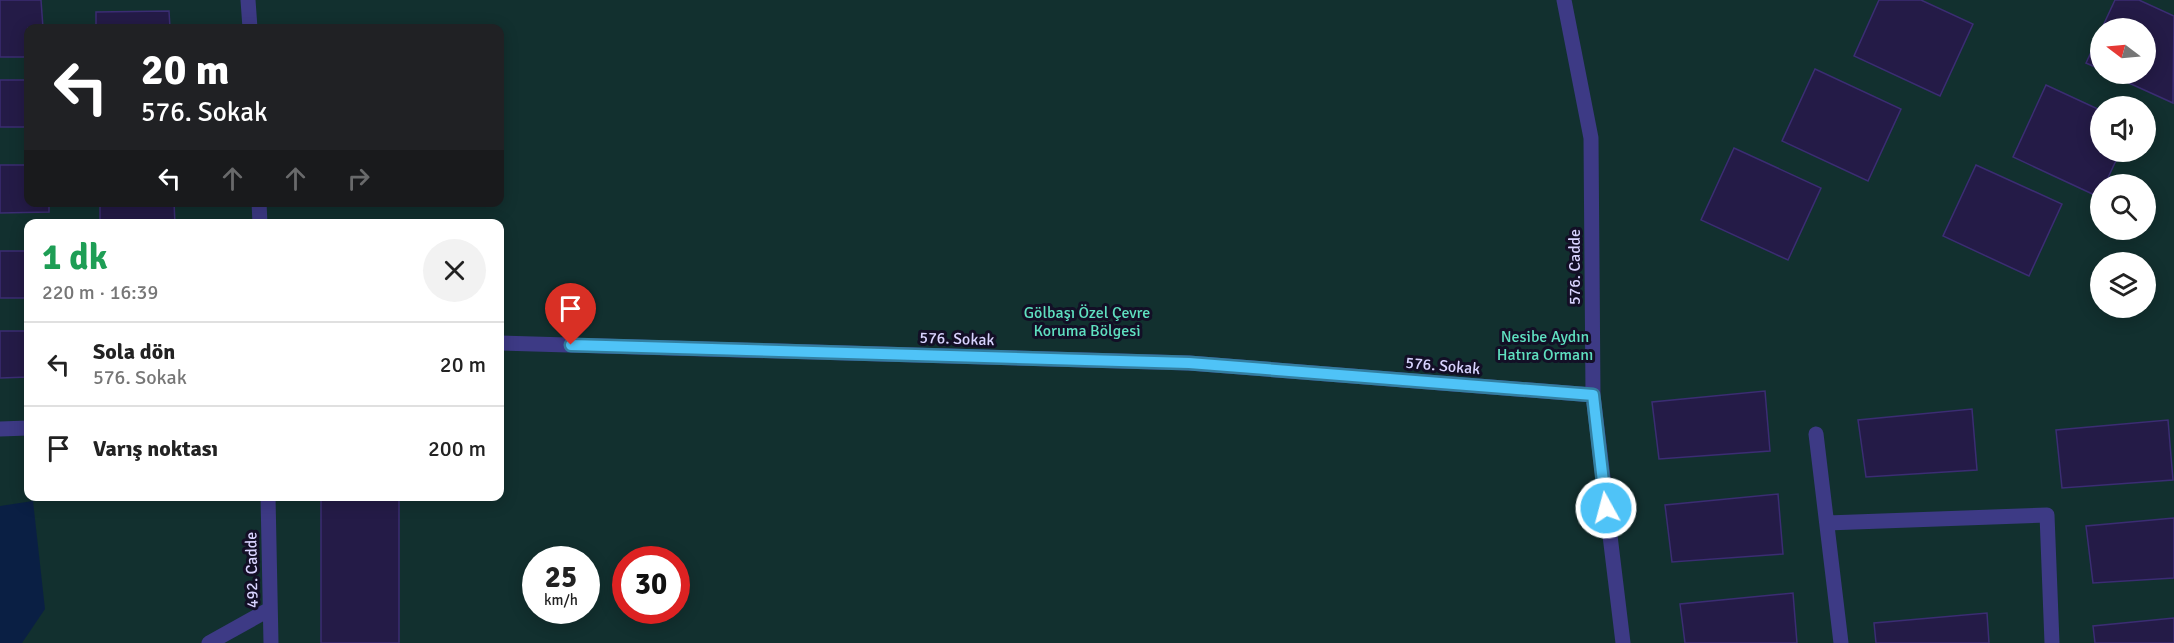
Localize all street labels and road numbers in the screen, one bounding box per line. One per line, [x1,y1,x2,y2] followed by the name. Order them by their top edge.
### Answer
[1565,229,1585,305] street label: 576. Cadde
[919,328,995,350] street label: 576. Sokak
[1405,353,1481,379] street label: 576. Sokak
[241,532,263,608] street label: 492. Cadde

